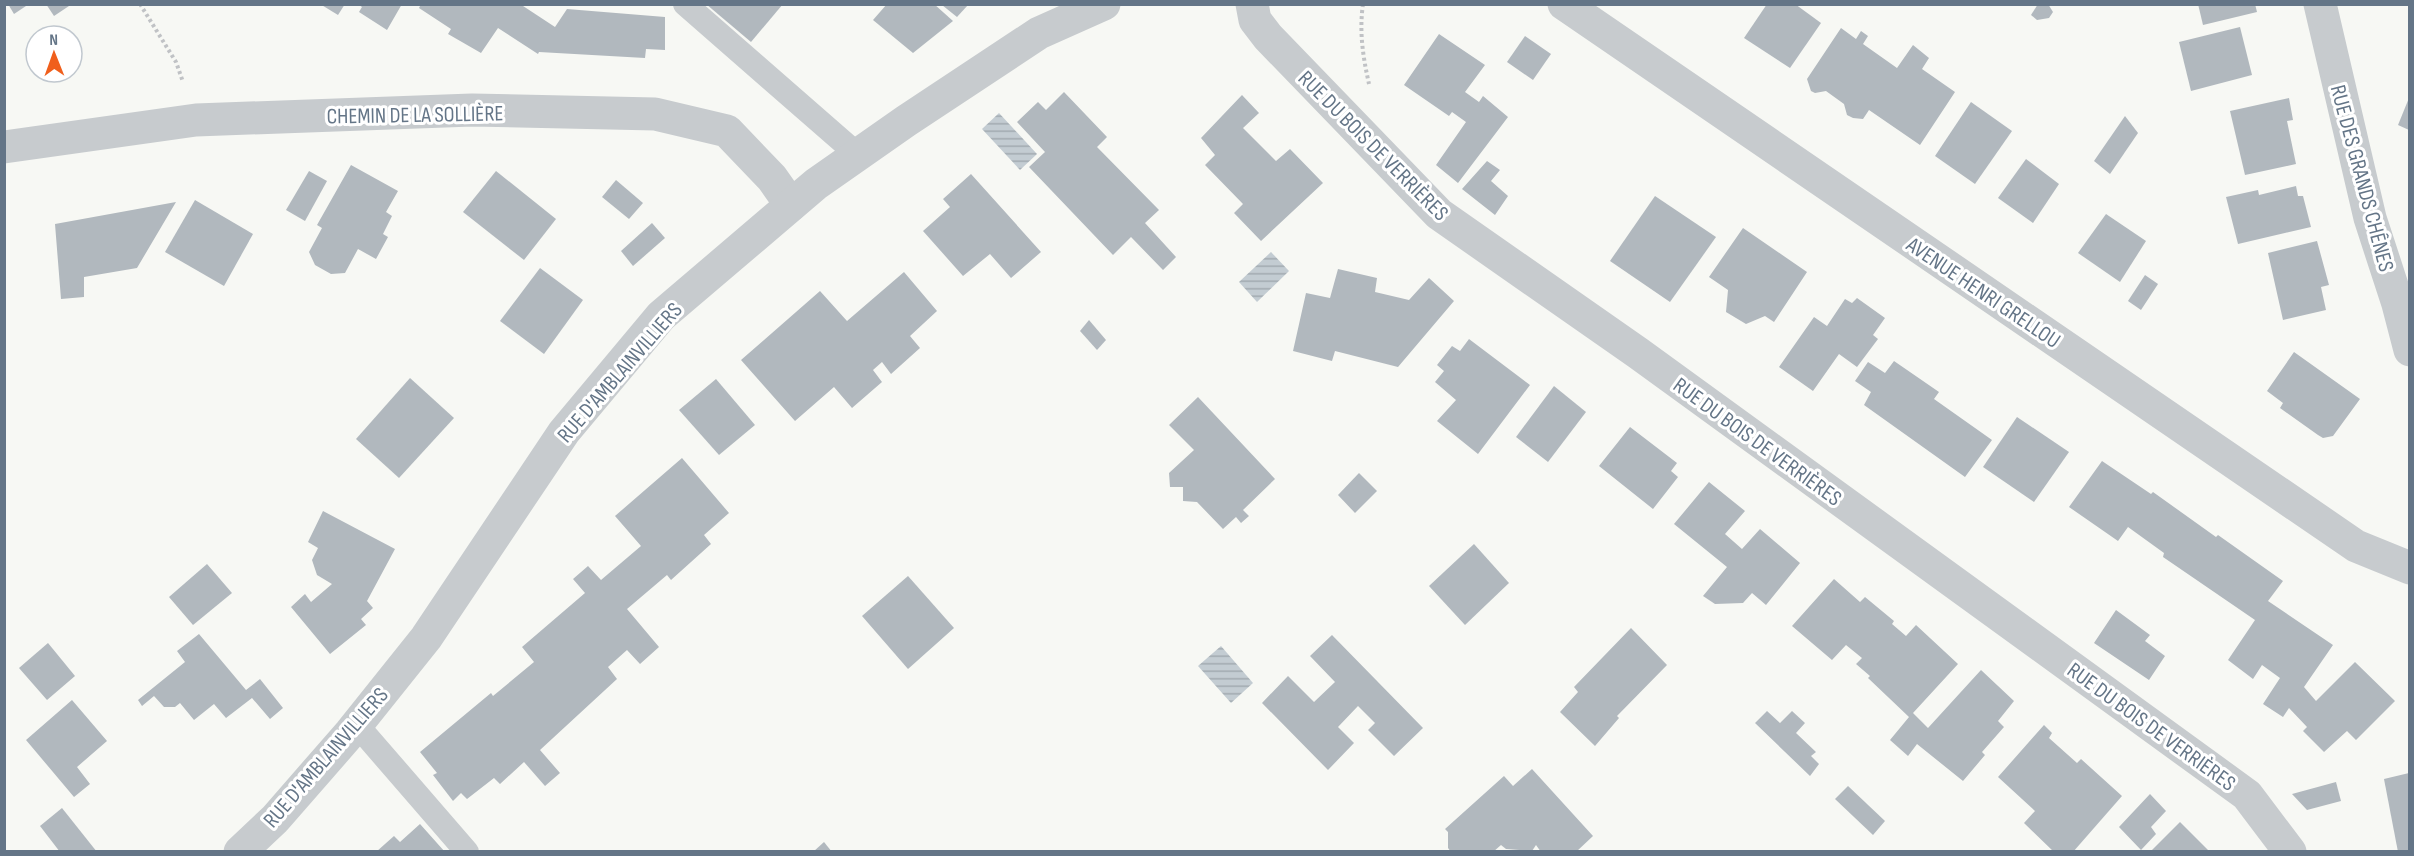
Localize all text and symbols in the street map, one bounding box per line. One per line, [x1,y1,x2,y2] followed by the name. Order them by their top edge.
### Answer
[24,24,84,84] north arrow
[49,31,58,50] text: N
[1292,65,1454,227] street label: RUE DU BOIS DE VERRIÈRES
[2324,82,2399,275] street label: RUE DES GRANDS CHÊNES
[326,100,504,131] street label: CHEMIN DE LA SOLLIÈRE
[1900,231,2065,355] street label: AVENUE HENRI GRELLOU
[552,297,688,449] street label: RUE D'AMBLAINVILLIERS
[1668,372,1847,512] street label: RUE DU BOIS DE VERRIÈRES
[2062,657,2241,797] street label: RUE DU BOIS DE VERRIÈRES
[258,682,394,834] street label: RUE D'AMBLAINVILLIERS

